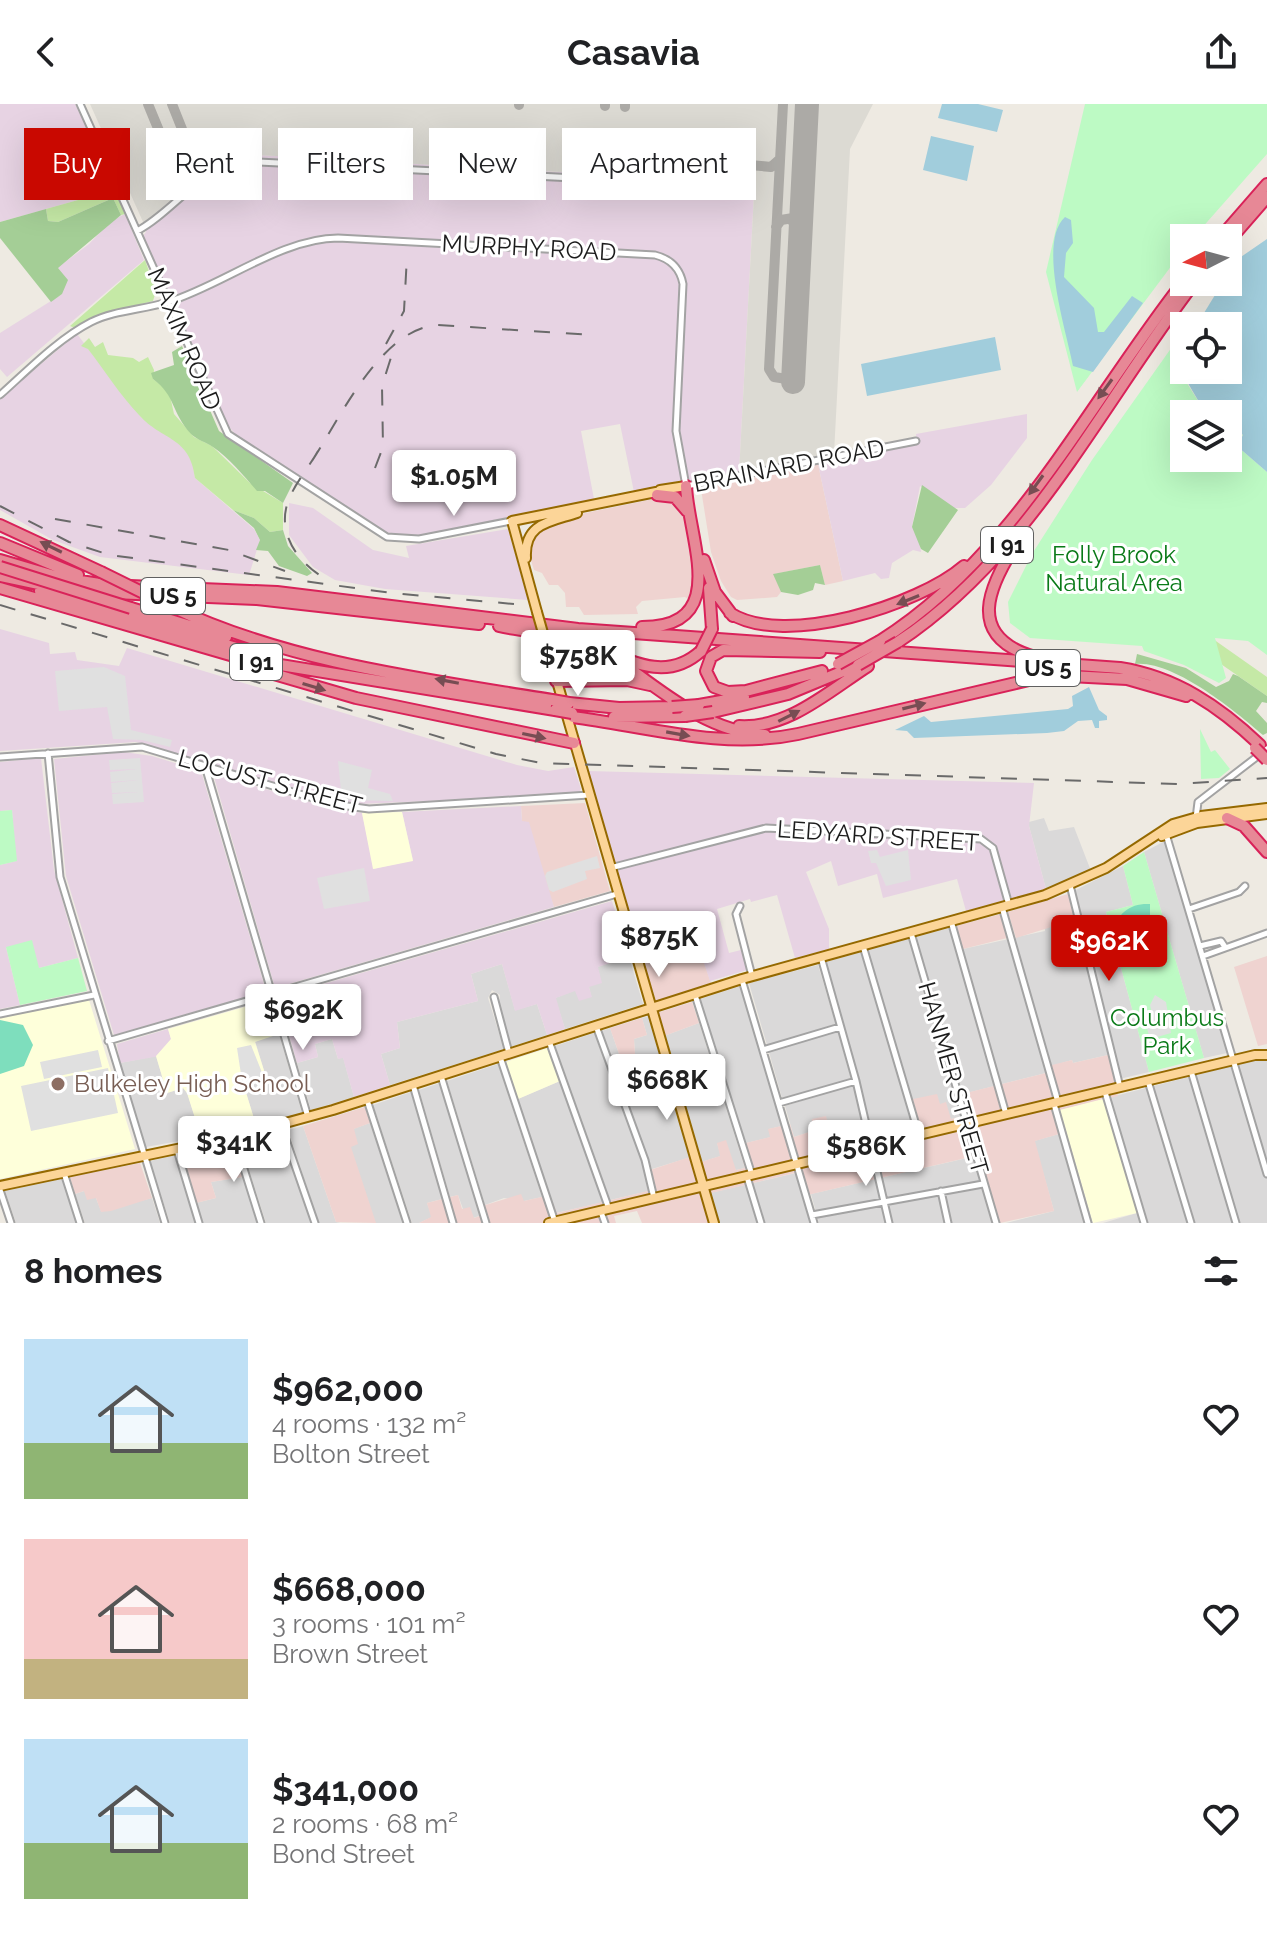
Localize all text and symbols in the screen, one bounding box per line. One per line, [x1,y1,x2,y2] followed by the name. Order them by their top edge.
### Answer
[24,30,68,74] icon: back
[1199,30,1243,74] icon: share
[567,31,700,73] text: Casavia
[24,128,130,200] chip: Buy
[146,128,262,200] chip: Rent
[278,128,413,200] chip: Filters
[429,128,546,200] chip: New
[562,128,756,200] chip: Apartment
[1170,224,1242,296] north arrow
[1170,224,1242,472] map controls
[441,228,617,267] street label: MURPHY ROAD
[141,263,228,414] street label: MAXIM ROAD
[1170,312,1242,384] button: locate
[1097,379,1113,400] one-way arrow
[1170,400,1242,472] button: layers
[691,433,887,498] street label: BRAINARD ROAD
[389,450,519,518] pin: $1.05M
[410,461,498,491] text: $1.05M
[1029,474,1044,495] one-way arrow
[981,527,1033,563] road number: I 91
[40,540,63,554] one-way arrow
[1045,540,1183,597] park label: Folly Brook Natural Area
[141,578,205,614] road number: US 5
[896,593,920,606] one-way arrow
[522,630,634,698] pin: $758K
[539,641,617,671] text: $758K
[230,644,282,680] road number: I 91
[1016,650,1080,686] road number: US 5
[434,675,459,687] one-way arrow
[303,681,327,694] one-way arrow
[901,700,926,712] one-way arrow
[778,709,801,722] one-way arrow
[666,728,691,740] one-way arrow
[522,731,547,743] one-way arrow
[175,743,366,820] street label: LOCUST STREET
[776,814,980,857] street label: LEDYARD STREET
[603,911,715,979] pin: $875K
[1053,915,1165,983] pin: $962K
[620,922,698,952] text: $875K
[1069,926,1149,956] text: $962K
[912,978,995,1178] street label: HANMER STREET
[247,984,359,1052] pin: $692K
[263,995,343,1025] text: $692K
[1110,1003,1224,1060] park label: Columbus Park
[611,1054,723,1122] pin: $668K
[626,1065,708,1095] text: $668K
[74,1069,311,1098] place label: Bulkeley High School
[49,1075,67,1093] marker: Bulkeley High School
[178,1116,290,1184] pin: $341K
[810,1120,922,1188] pin: $586K
[196,1127,272,1157] text: $341K
[826,1131,906,1161] text: $586K
[1199,1249,1243,1293] icon: filters
[24,1251,163,1291] text: 8 homes
[272,1369,424,1409] text: $962,000
[88,1371,184,1467] icon: home
[1199,1397,1243,1441] icon: heart
[272,1409,466,1439] text: 4 rooms · 132 m²
[272,1439,430,1469] text: Bolton Street
[272,1569,426,1609] text: $668,000
[88,1571,184,1667] icon: home
[1199,1597,1243,1641] icon: heart
[272,1609,466,1639] text: 3 rooms · 101 m²
[272,1639,428,1669] text: Brown Street
[272,1769,419,1809] text: $341,000
[88,1771,184,1867] icon: home
[1199,1797,1243,1841] icon: heart
[272,1809,458,1839] text: 2 rooms · 68 m²
[272,1839,415,1869] text: Bond Street

